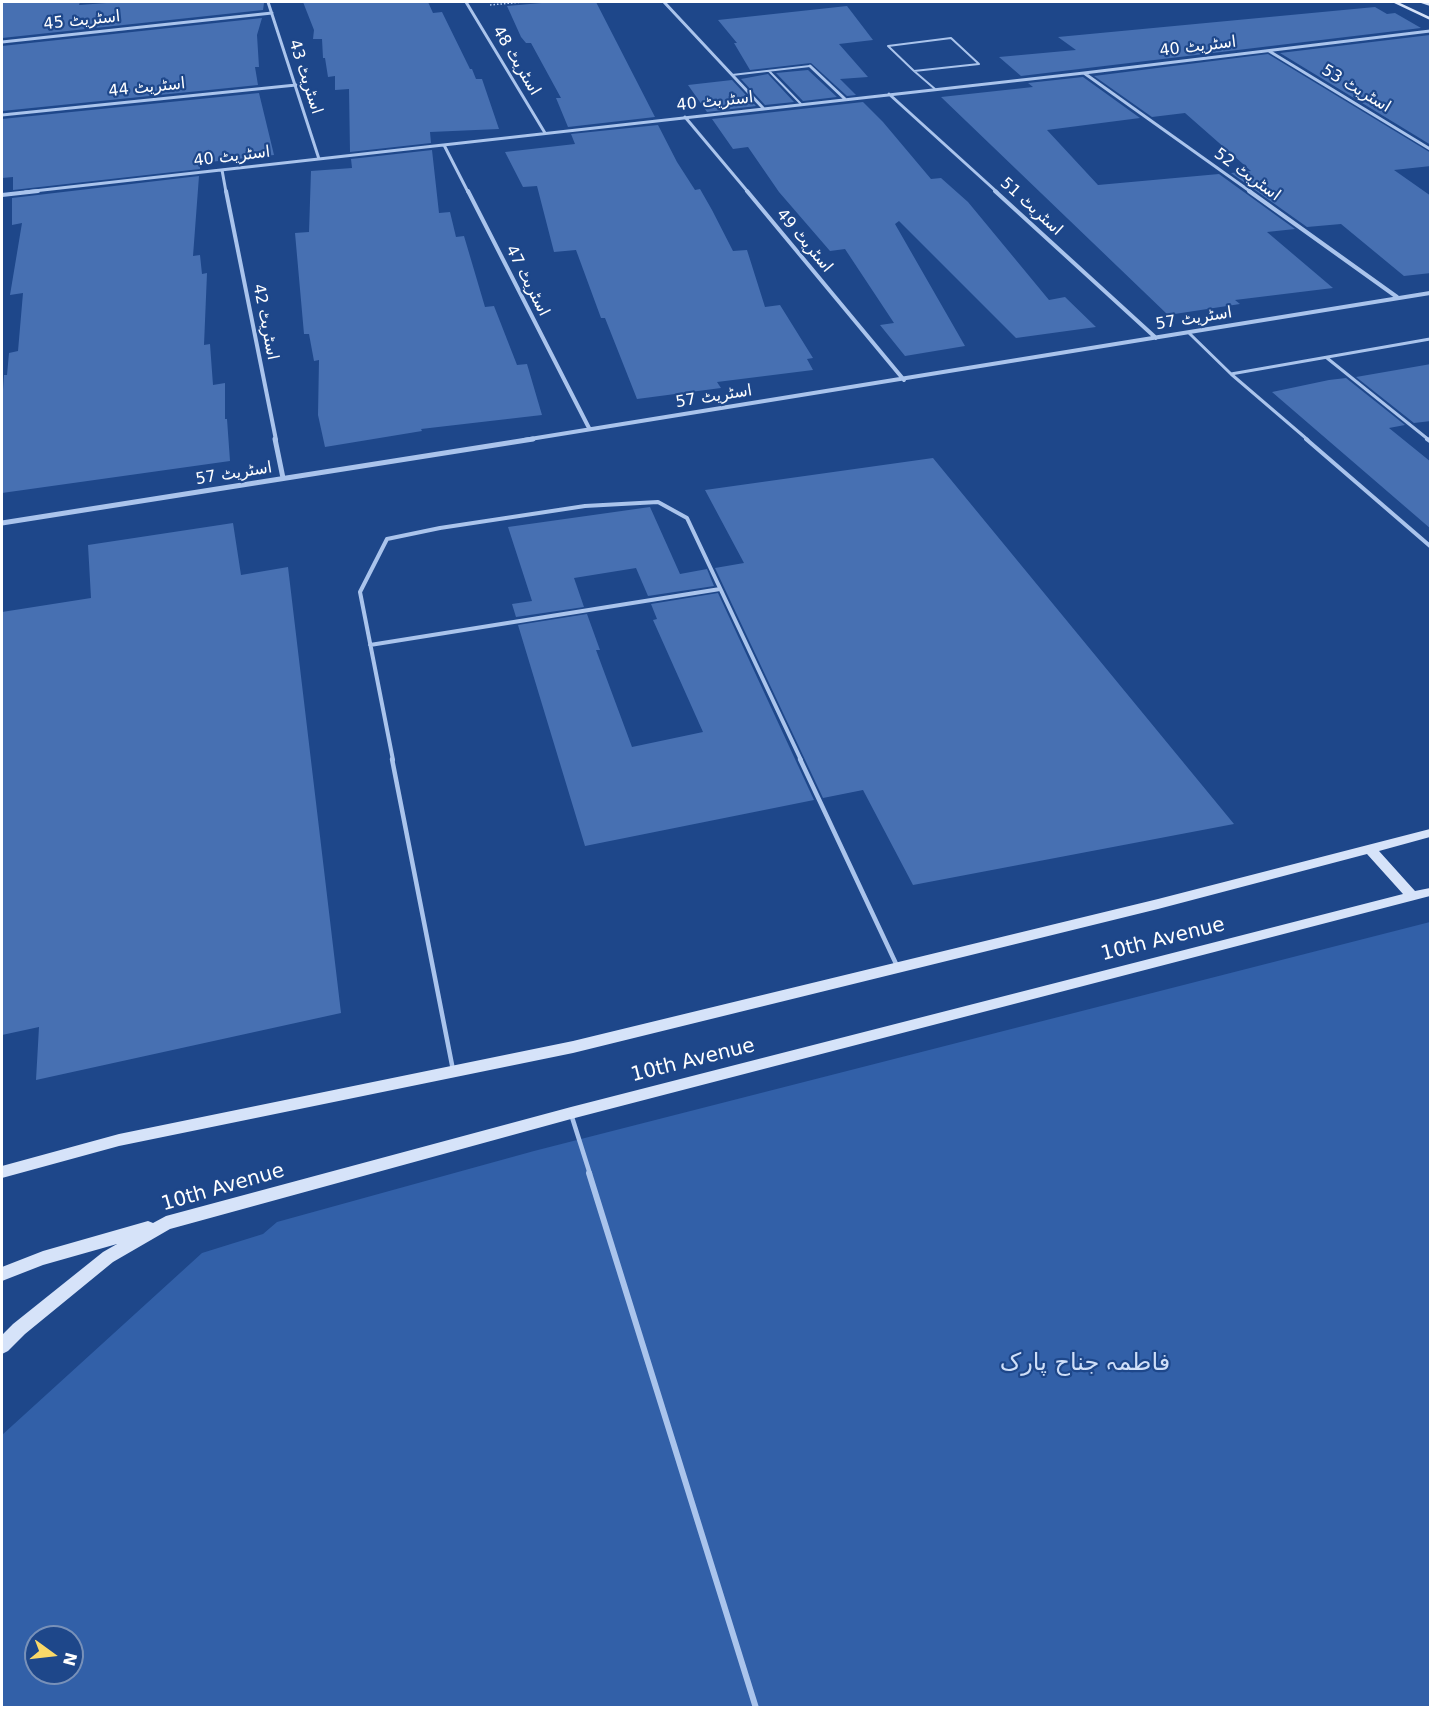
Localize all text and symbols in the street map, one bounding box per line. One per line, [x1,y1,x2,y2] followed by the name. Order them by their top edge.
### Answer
[43,7,121,35] street label: اسٹریٹ 45
[488,23,544,99] street label: اسٹریٹ 48
[1159,33,1237,61] street label: اسٹریٹ 40
[284,37,326,117] street label: اسٹریٹ 43
[1318,61,1394,117] street label: اسٹریٹ 53
[108,74,186,102] street label: اسٹریٹ 44
[676,88,754,116] street label: اسٹریٹ 40
[193,143,271,171] street label: اسٹریٹ 40
[1210,145,1284,205] street label: اسٹریٹ 52
[996,174,1066,240] street label: اسٹریٹ 51
[772,205,836,277] street label: اسٹریٹ 49
[501,242,553,320] street label: اسٹریٹ 47
[248,282,282,362] street label: اسٹریٹ 42
[1154,303,1234,335] street label: اسٹریٹ 57
[674,381,754,413] street label: اسٹریٹ 57
[194,458,274,490] street label: اسٹریٹ 57
[1099,913,1227,967] street label: 10th Avenue
[629,1034,757,1088] street label: 10th Avenue
[159,1159,287,1217] street label: 10th Avenue
[1000,1350,1170,1378] park label: فاطمہ جناح پارک
[24,1625,84,1685] north arrow
[59,1650,81,1668] text: N

